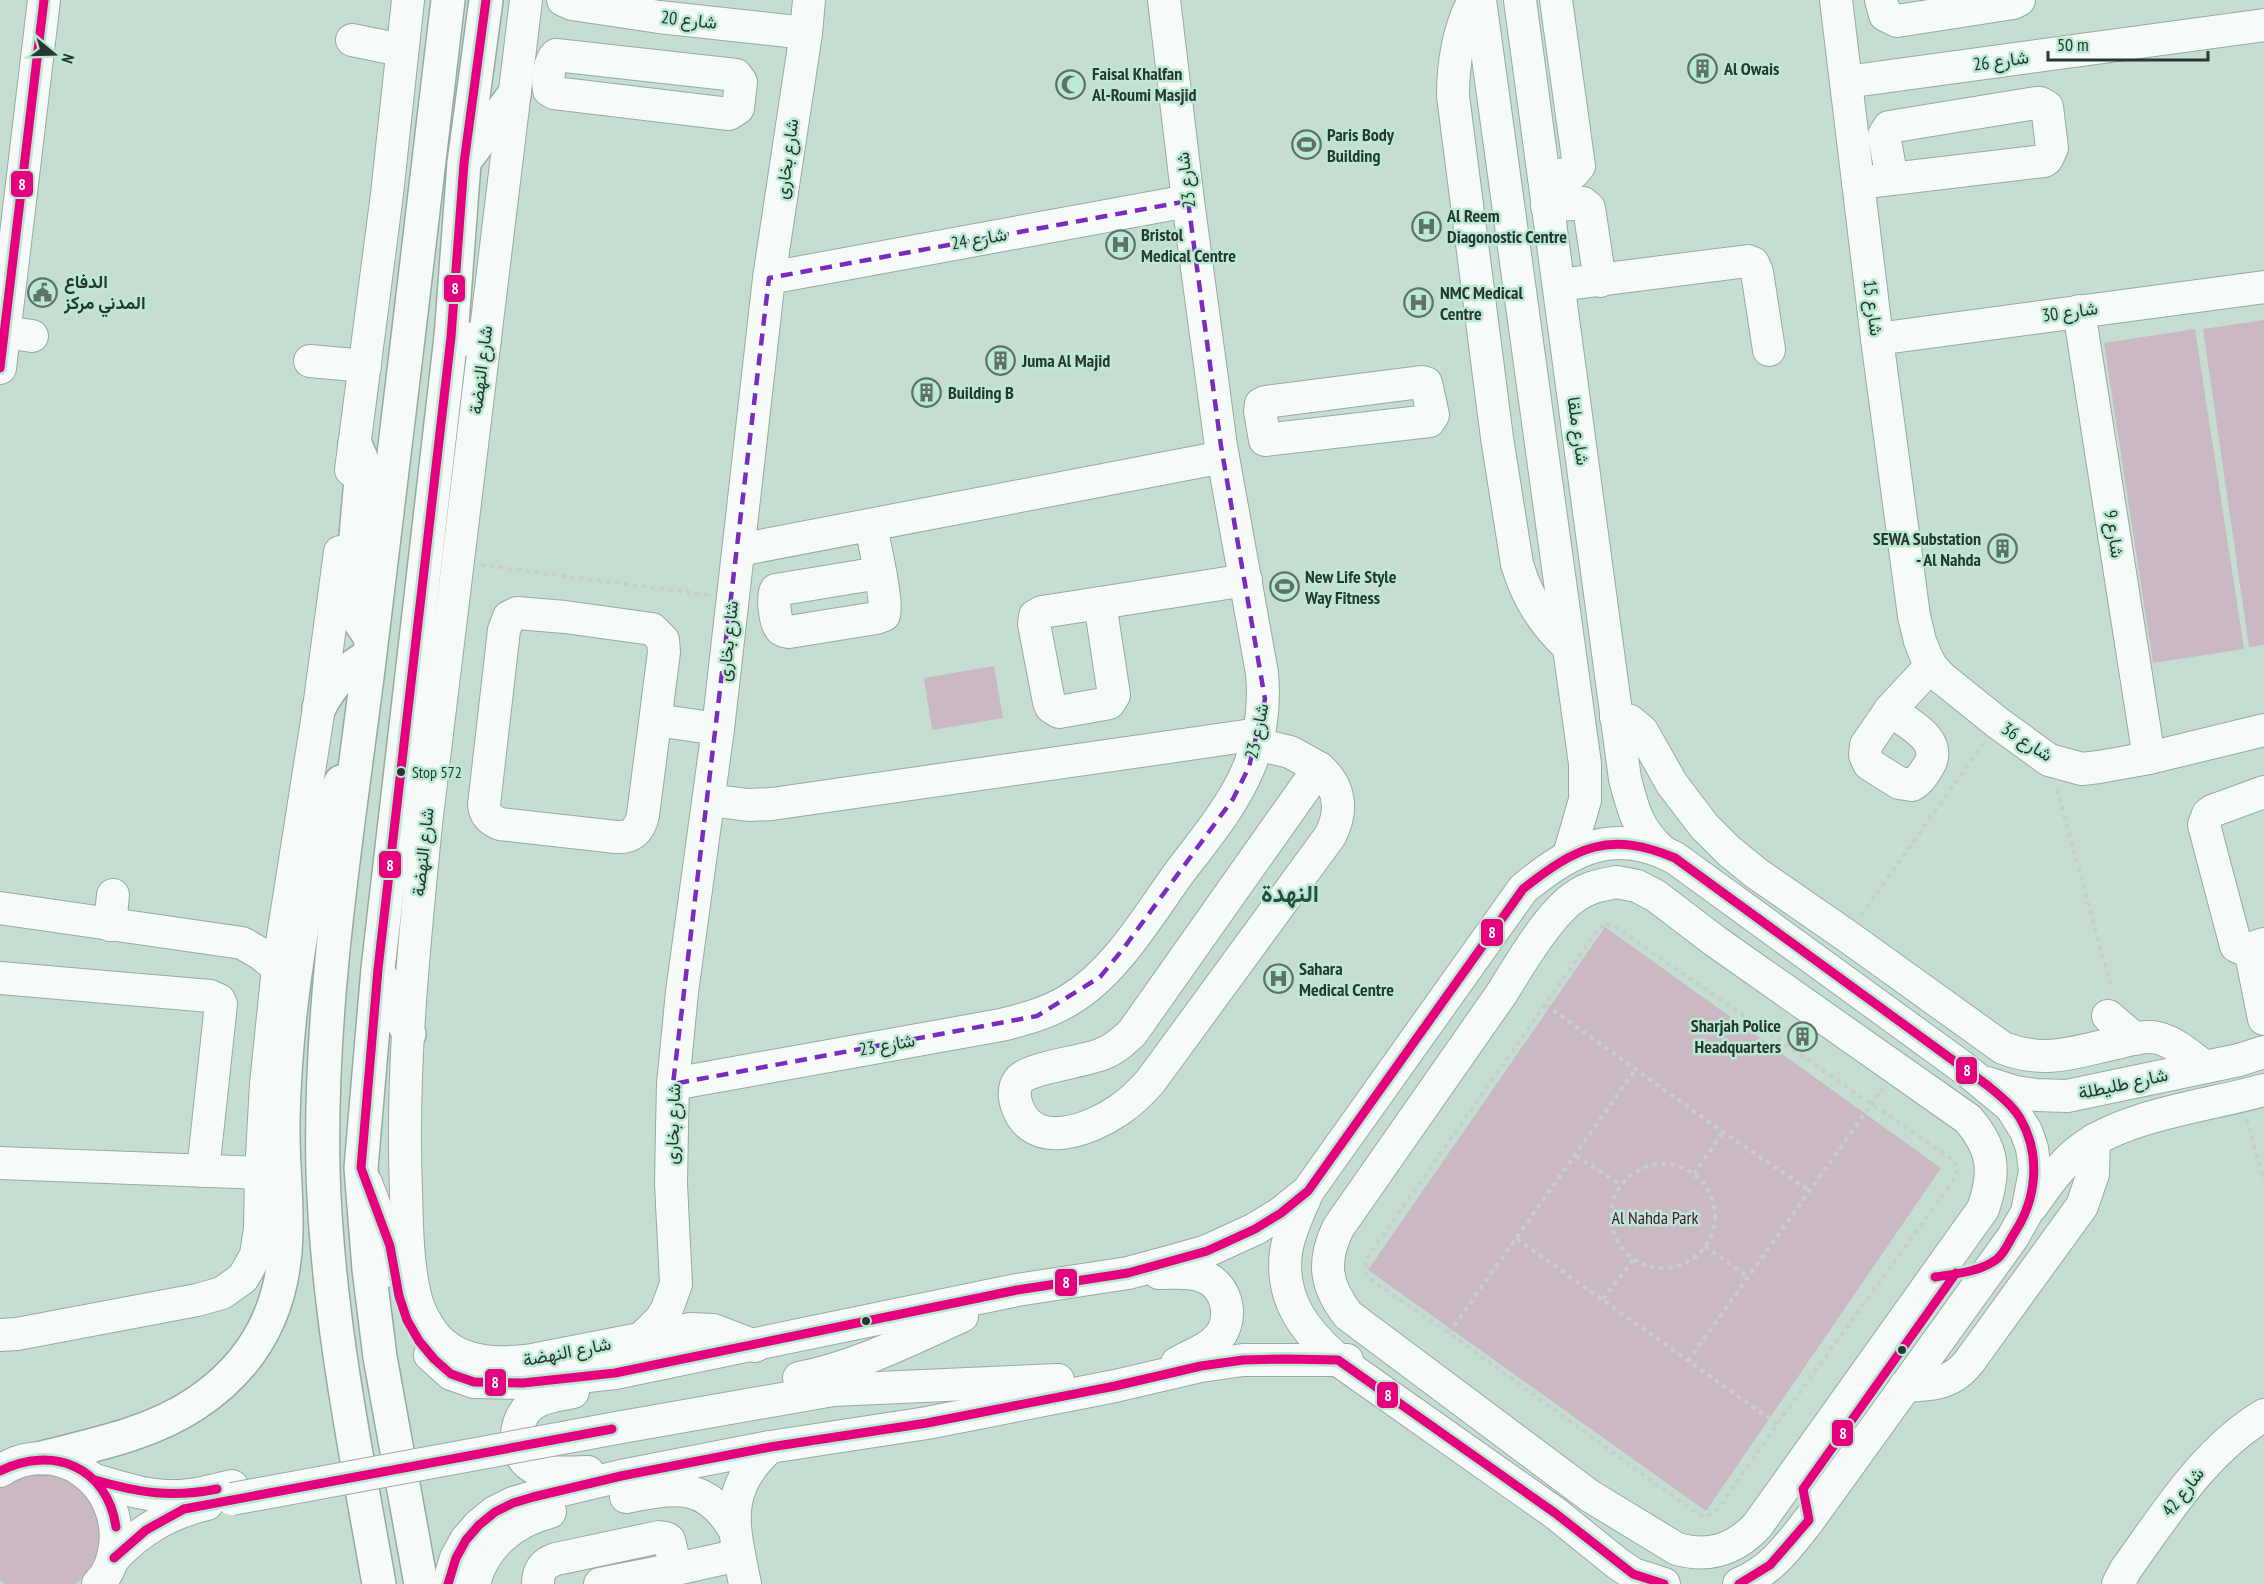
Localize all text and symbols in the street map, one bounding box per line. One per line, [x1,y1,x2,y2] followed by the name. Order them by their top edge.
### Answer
[660,5,718,35] street label: شارع 20
[24,24,84,84] north arrow
[2048,24,2208,62] scale bar
[2057,33,2089,56] text: 50 m
[1971,45,2031,77] street label: شارع 26
[57,52,79,66] text: N
[1687,53,1719,85] building icon: Al Owais
[1723,57,1779,80] place label: Al Owais
[1091,62,1197,106] place label: Faisal Khalfan Al-Roumi Masjid
[1055,68,1087,100] mosque icon: Faisal Khalfan Al-Roumi Masjid
[769,117,805,201] street label: شارع بخارى
[1327,123,1395,167] place label: Paris Body Building
[1290,129,1322,161] sports icon: Paris Body Building
[1171,151,1201,209] street label: شارع 23
[10,170,34,198] line badge: 8
[18,174,26,194] text: 8
[1446,204,1567,248] place label: Al Reem Diagonostic Centre
[1410,210,1442,242] hospital icon: Al Reem Diagonostic Centre
[949,222,1009,256] street label: شارع 24
[1141,223,1236,267] place label: Bristol Medical Centre
[1104,229,1136,261] hospital icon: Bristol Medical Centre
[63,270,146,318] place label: الدفاع المدني مركز
[443,274,466,303] line badge: 8
[27,276,59,308] public building icon: الدفاع المدني مركز
[451,278,459,298] text: 8
[1858,279,1888,337] street label: شارع 15
[1440,281,1523,325] place label: NMC Medical Centre
[1403,287,1435,319] hospital icon: NMC Medical Centre
[2040,296,2100,328] street label: شارع 30
[464,324,498,416] street label: شارع النهضة
[985,345,1017,377] building icon: Juma Al Majid
[1021,349,1110,372] place label: Juma Al Majid
[911,377,943,409] building icon: Building B
[948,381,1014,404] place label: Building B
[1561,395,1595,467] street label: شارع ملقا
[2098,508,2130,560] street label: شارع 9
[1873,527,1981,571] place label: SEWA Substation - Al Nahda
[1986,533,2018,565] building icon: SEWA Substation - Al Nahda
[1304,565,1397,609] place label: New Life Style Way Fitness
[1268,571,1300,603] sports icon: New Life Style Way Fitness
[712,599,744,683] street label: شارع بخارى
[1239,701,1275,761] street label: شارع 23
[1997,717,2057,767] street label: شارع 36
[412,762,462,782] place label: Stop 572
[395,766,407,778] marker: Stop 572
[406,806,440,898] street label: شارع النهضة
[378,850,402,879] line badge: 8
[386,855,394,875] text: 8
[1261,878,1319,909] district label: النهدة
[1480,918,1504,947] line badge: 8
[1488,922,1496,942] text: 8
[1299,957,1394,1001] place label: Sahara Medical Centre
[1262,963,1294,995] hospital icon: Sahara Medical Centre
[1691,1014,1781,1058] place label: Sharjah Police Headquarters
[1786,1020,1818,1052] building icon: Sharjah Police Headquarters
[857,1028,917,1062] street label: شارع 23
[1955,1056,1978,1085] line badge: 8
[1963,1060,1971,1080] text: 8
[2076,1063,2170,1105] street label: شارع طليطلة
[660,1083,686,1165] street label: شارع بخارى
[1612,1206,1698,1229] park label: Al Nahda Park
[1054,1268,1078,1297] line badge: 8
[1062,1272,1070,1292] text: 8
[860,1315,872,1327] unlabelled marker
[521,1332,613,1372] street label: شارع النهضة
[1896,1344,1908,1356] unlabelled marker
[484,1368,507,1397] line badge: 8
[491,1372,499,1392] text: 8
[1376,1381,1399,1409] line badge: 8
[1384,1385,1392,1405] text: 8
[1831,1419,1854,1447] line badge: 8
[1839,1423,1847,1443] text: 8
[2156,1462,2210,1522] street label: شارع 42

